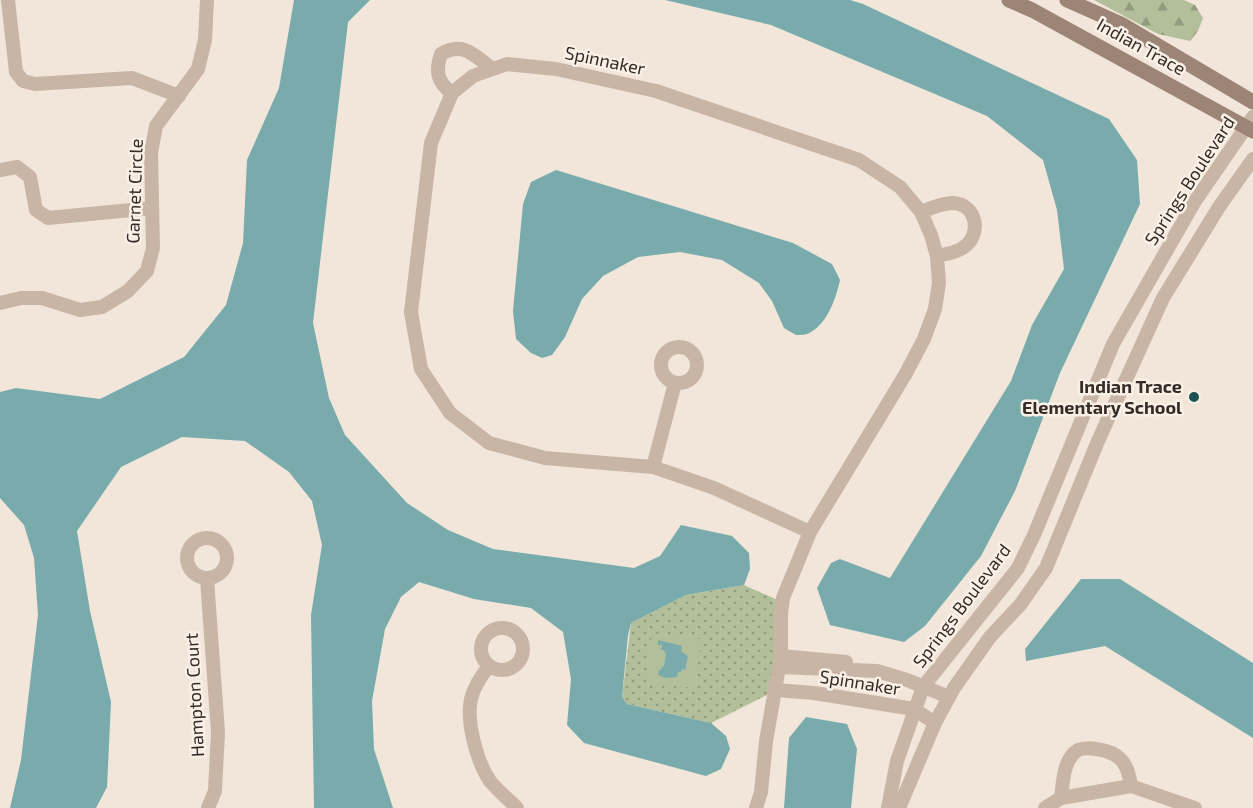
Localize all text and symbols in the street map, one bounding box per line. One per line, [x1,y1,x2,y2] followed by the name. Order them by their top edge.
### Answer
[1093,13,1190,80] street label: Indian Trace
[563,41,647,79] street label: Spinnaker
[1139,112,1239,249] street label: Springs Boulevard
[121,138,147,244] street label: Garnet Circle
[1022,375,1182,418] place label: Indian Trace Elementary School
[1187,390,1201,404] marker: Indian Trace Elementary School
[908,539,1015,672] street label: Springs Boulevard
[180,632,208,758] street label: Hampton Court
[818,665,902,699] street label: Spinnaker

